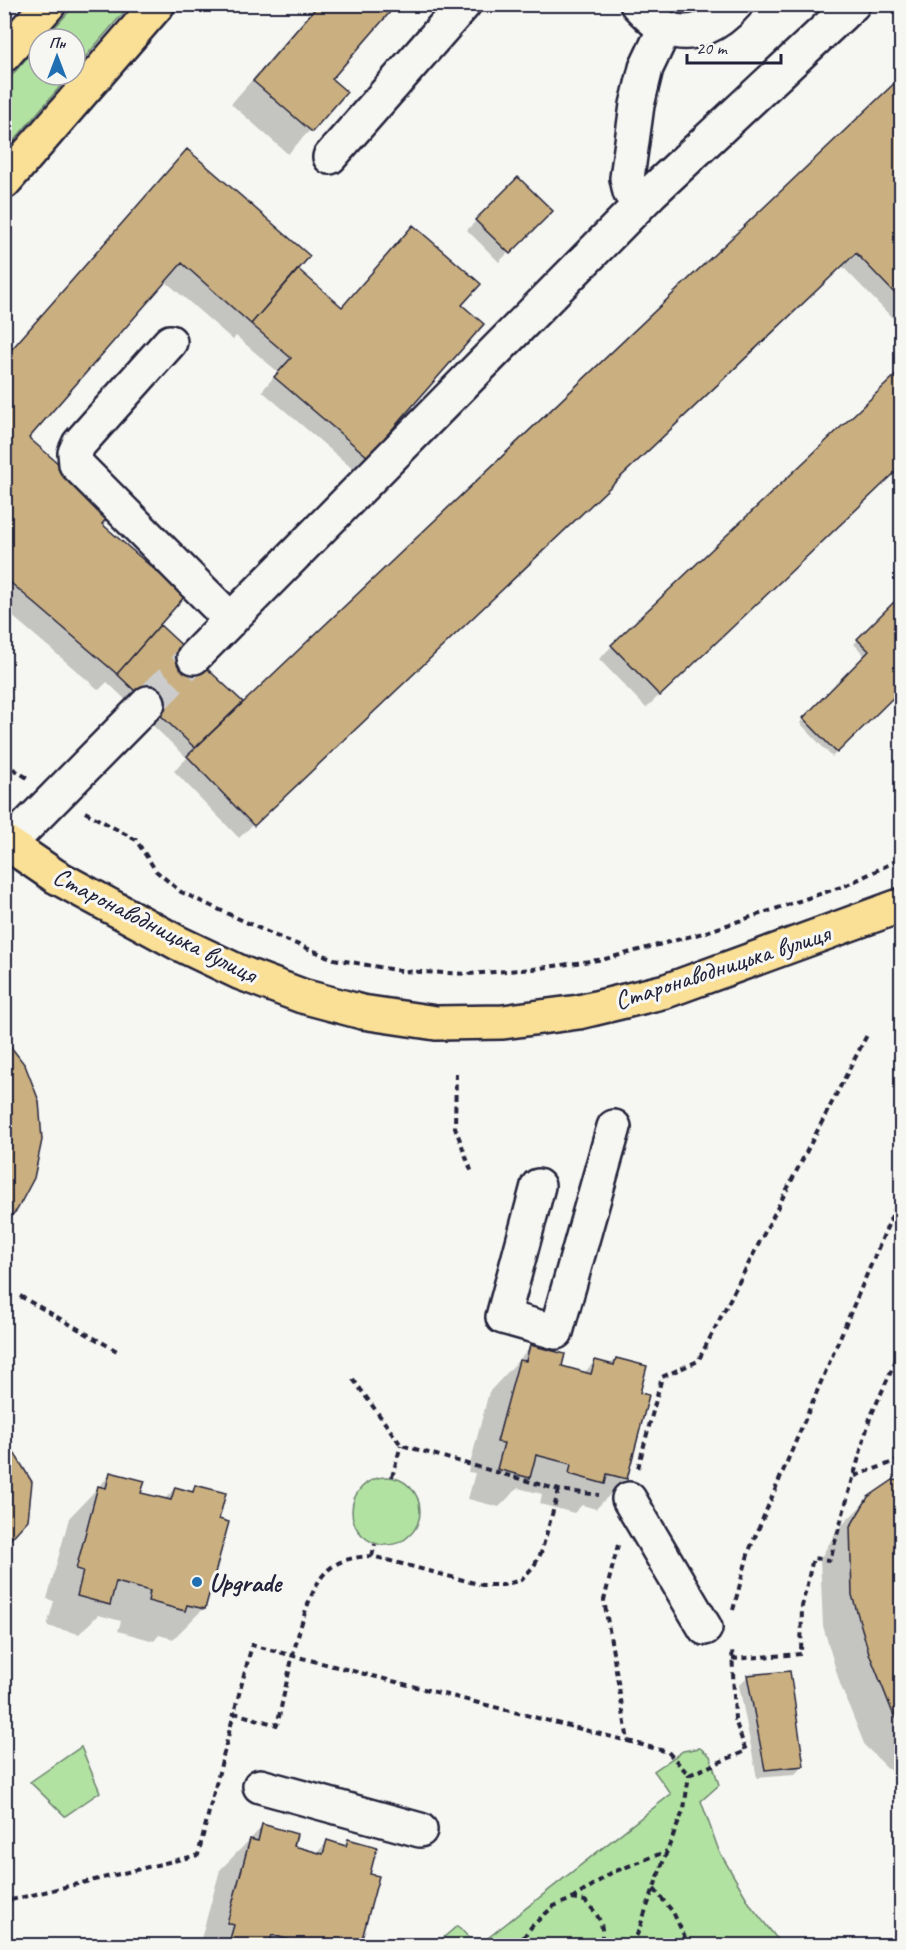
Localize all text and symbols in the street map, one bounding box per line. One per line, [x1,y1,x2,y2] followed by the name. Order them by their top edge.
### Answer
[27,27,87,87] north arrow
[687,27,782,65] scale bar
[49,33,66,53] text: Пн
[696,37,729,59] text: 20 m
[48,859,264,992] street label: Старонаводницька вулиця
[610,916,836,1017] street label: Старонаводницька вулиця
[209,1566,283,1599] place label: Upgrade
[190,1575,204,1589] marker: Upgrade

